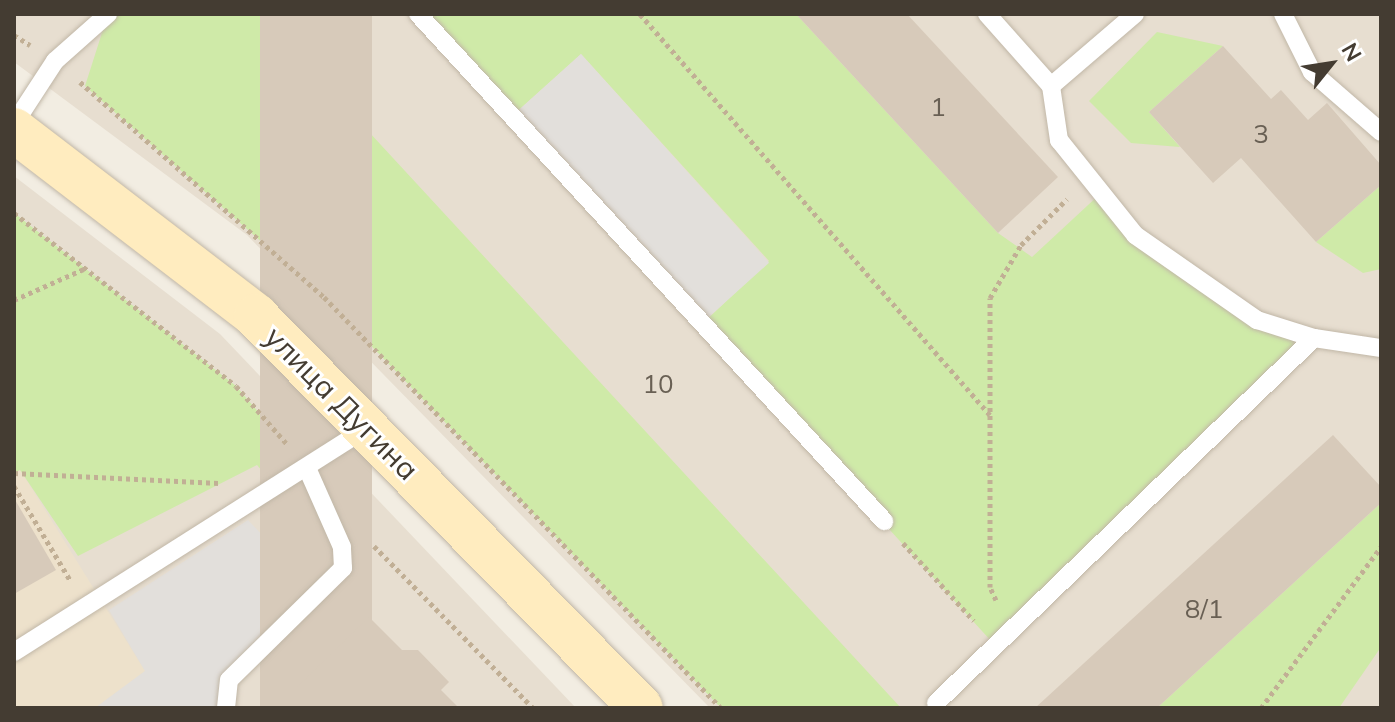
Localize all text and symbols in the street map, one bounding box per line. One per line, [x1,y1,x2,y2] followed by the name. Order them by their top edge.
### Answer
[1291,24,1371,104] north arrow
[1336,38,1368,66] text: N
[930,91,946,123] house number: 1
[1253,118,1269,150] house number: 3
[258,319,426,487] street label: улица Дугина
[642,368,674,400] house number: 10
[1185,593,1223,625] house number: 8/1

